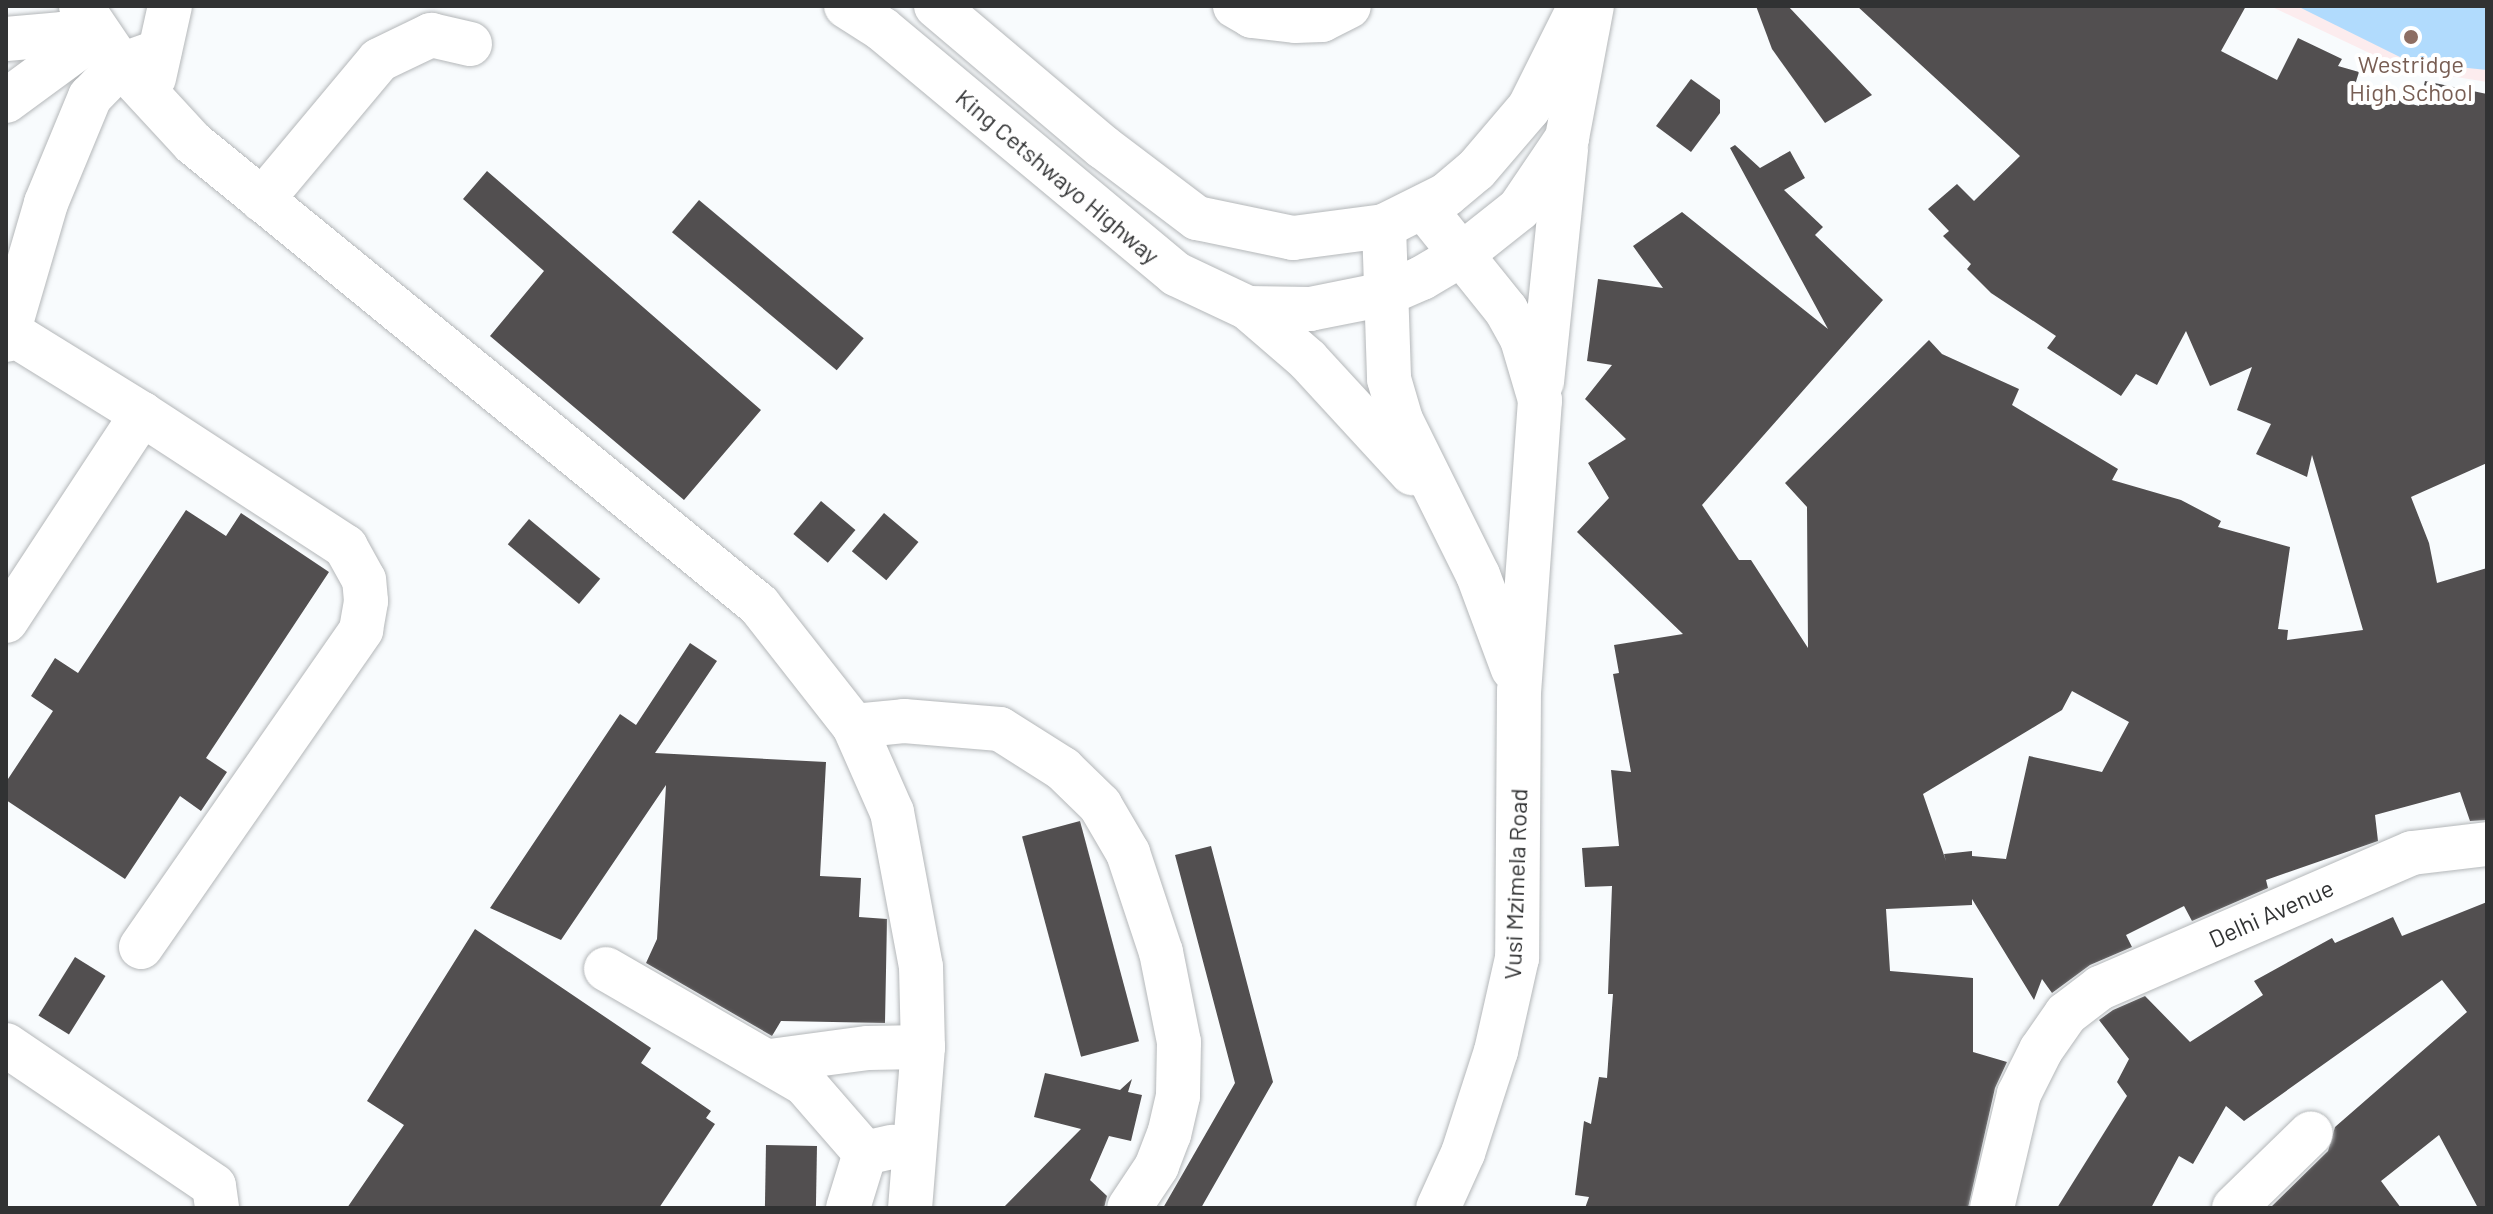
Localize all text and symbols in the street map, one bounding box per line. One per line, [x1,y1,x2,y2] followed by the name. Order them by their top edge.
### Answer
[2402,28,2420,46] marker: Westridge High School
[2349,50,2473,106] place label: Westridge High School
[950,82,1166,270] street label: King Cetshwayo Highway
[1497,788,1533,980] street label: Vusi Mzimela Road
[2204,873,2338,953] street label: Delhi Avenue

